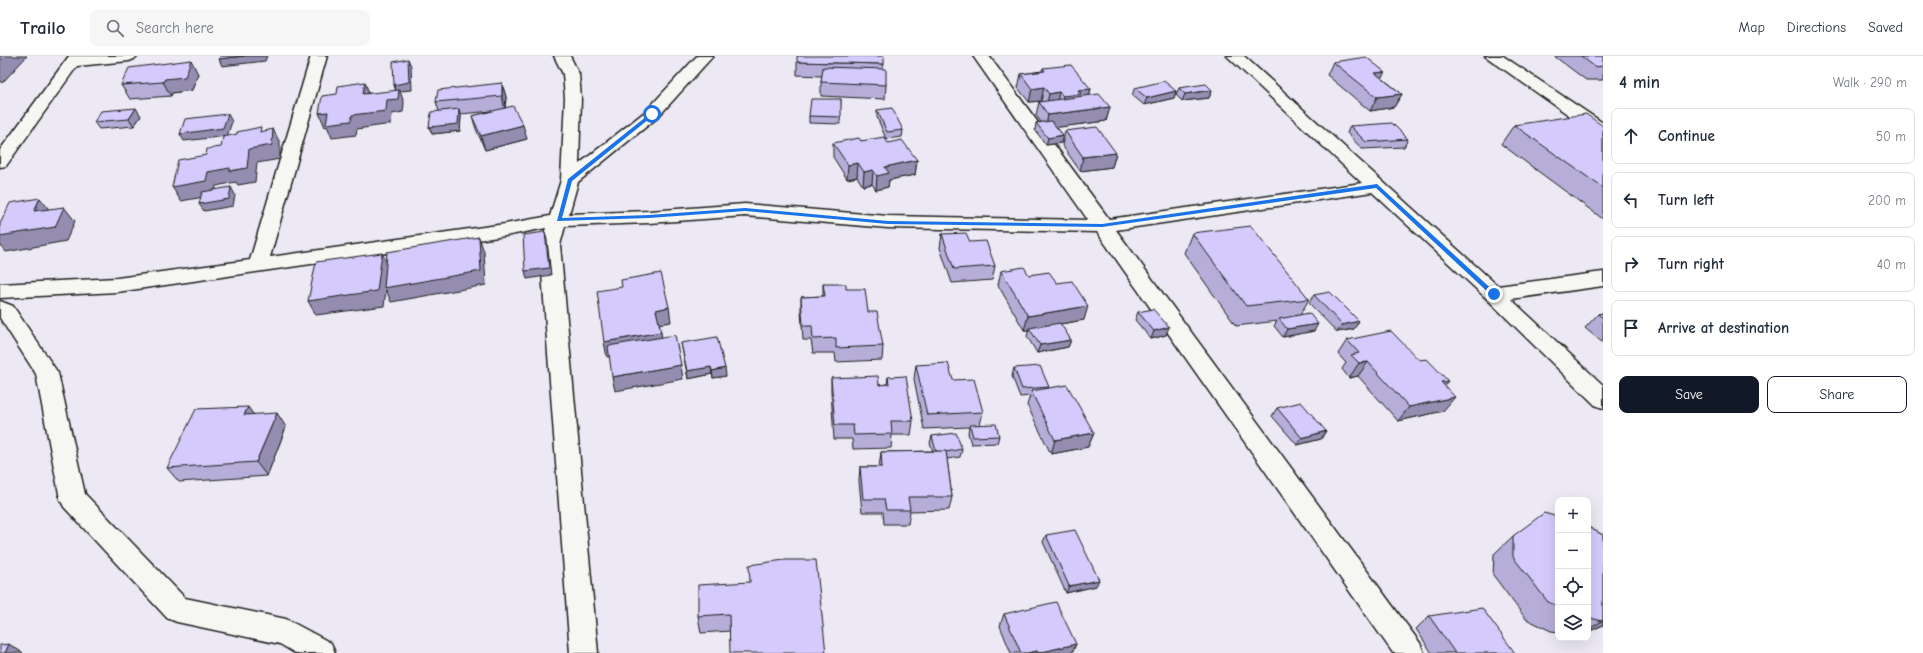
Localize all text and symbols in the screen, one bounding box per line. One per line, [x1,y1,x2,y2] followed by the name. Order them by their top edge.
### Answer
[90,10,370,46] search box
[20,17,66,39] text: Trailo
[104,17,126,39] icon: search
[136,19,214,37] text: Search here
[1738,19,1765,36] text: Map
[1787,19,1846,36] text: Directions
[1868,19,1903,36] text: Saved
[1619,73,1660,92] text: 4 min
[1833,75,1907,90] text: Walk · 290 m
[643,105,661,123] route start
[1620,125,1642,147] icon: ahead
[1658,127,1715,145] text: Continue
[1876,129,1906,144] text: 50 m
[1620,189,1642,211] icon: left
[1658,191,1714,209] text: Turn left
[1868,193,1906,208] text: 200 m
[1620,253,1642,275] icon: right
[1658,255,1724,273] text: Turn right
[1877,257,1906,272] text: 40 m
[1485,285,1503,303] route end
[1620,317,1642,339] icon: arrive
[1658,319,1789,337] text: Arrive at destination
[1619,376,1759,413] button: Save
[1767,376,1907,413] button: Share
[1555,497,1591,641] map controls
[1555,497,1591,533] button: +
[1555,533,1591,569] button: −
[1555,569,1591,605] button: locate
[1555,605,1591,641] button: layers

